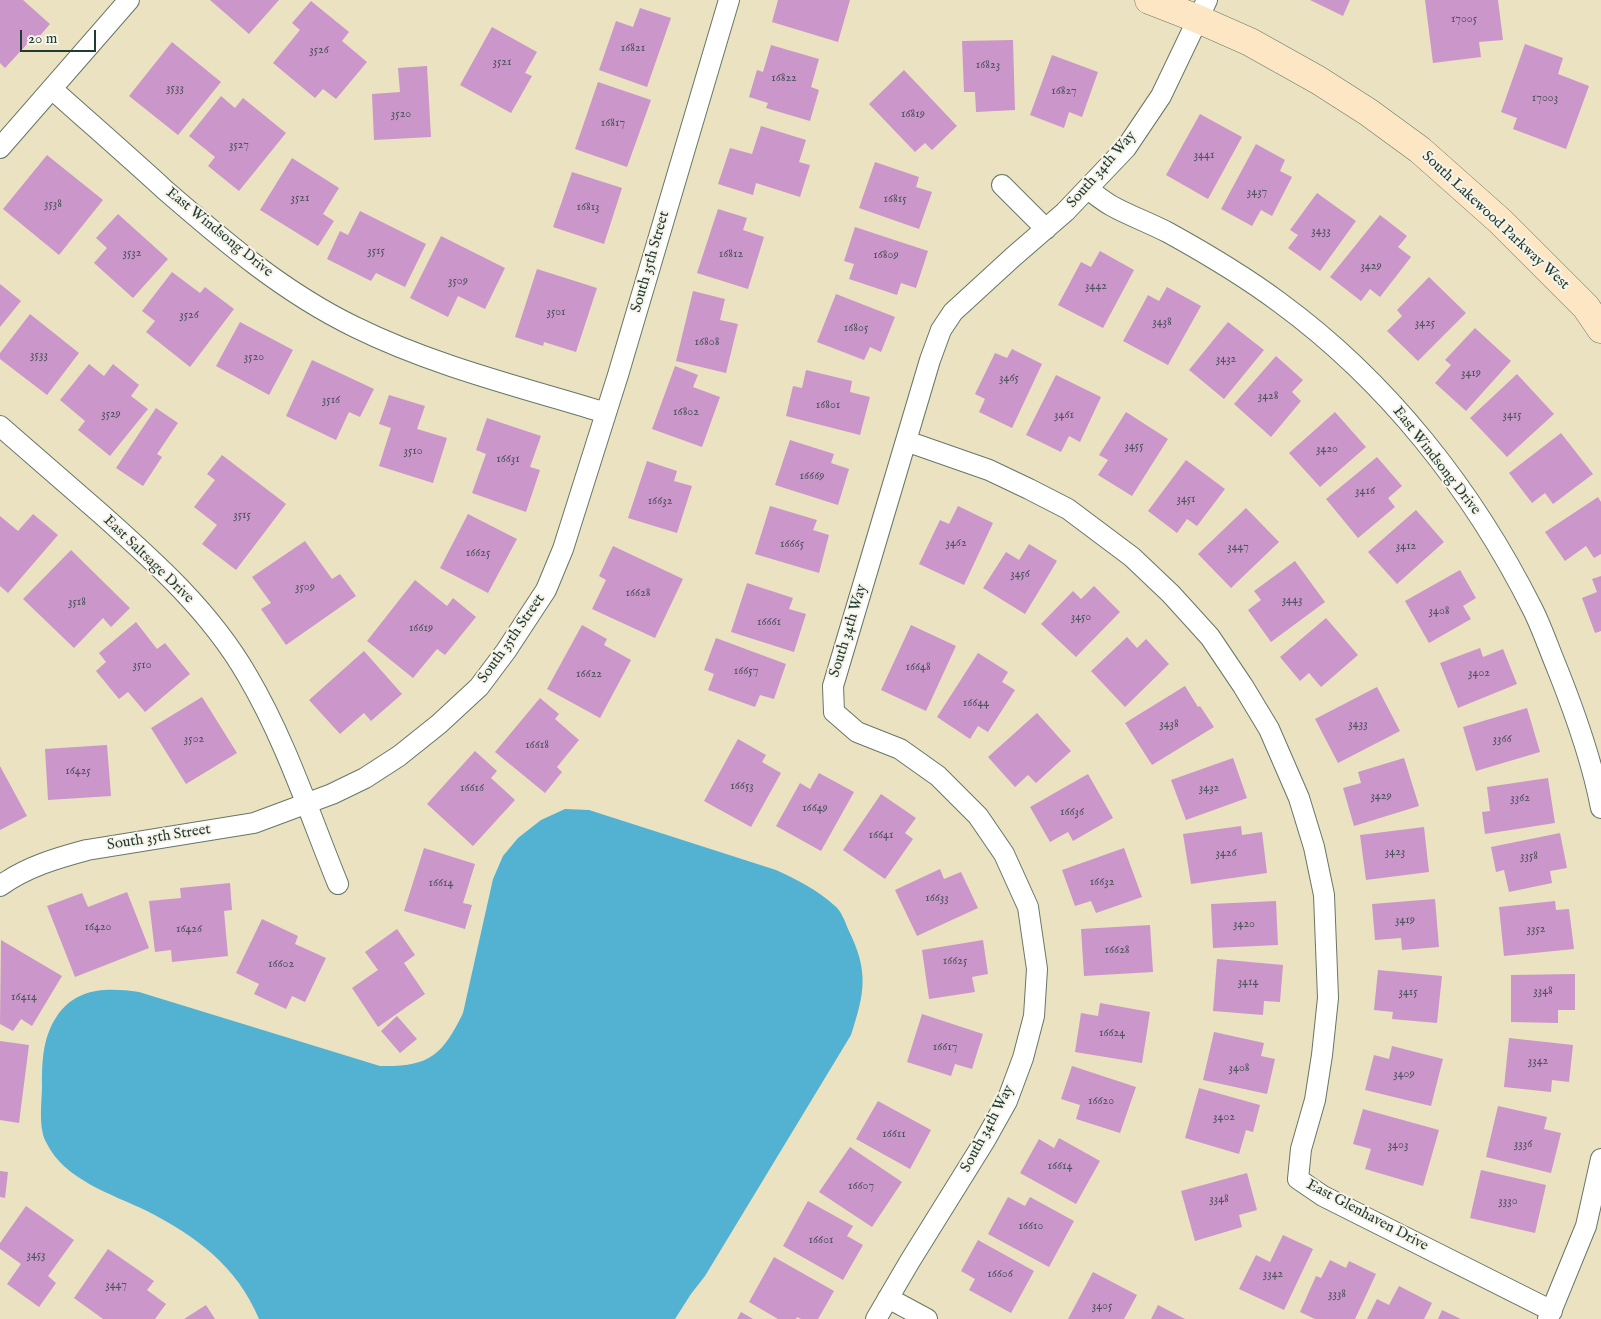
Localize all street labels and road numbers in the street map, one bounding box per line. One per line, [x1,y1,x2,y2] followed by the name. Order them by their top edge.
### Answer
[1064,128,1140,212] street label: South 34th Way
[1417,148,1573,294] street label: South Lakewood Parkway West
[162,184,276,282] street label: East Windsong Drive
[628,209,674,315] street label: South 35th Street
[1388,403,1484,519] street label: East Windsong Drive
[99,512,197,608] street label: East Saltsage Drive
[826,582,872,680] street label: South 34th Way
[475,591,549,687] street label: South 35th Street
[106,821,212,855] street label: South 35th Street
[957,1082,1019,1176] street label: South 34th Way
[1303,1176,1431,1256] street label: East Glenhaven Drive

